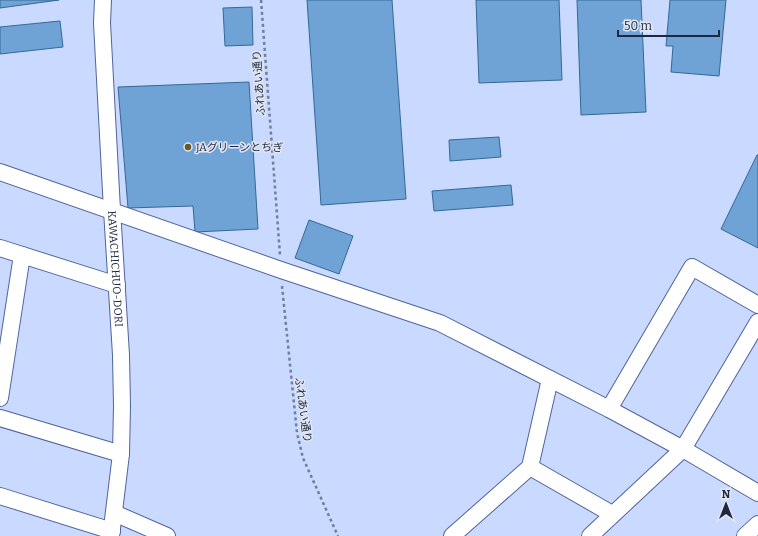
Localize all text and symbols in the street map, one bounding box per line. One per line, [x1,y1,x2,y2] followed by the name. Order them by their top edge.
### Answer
[618,12,719,38] scale bar
[624,19,653,33] text: 50 m
[250,50,268,116] street label: ふれあい通り
[195,141,283,154] place label: JAグリーンとちぎ
[183,142,193,152] marker: JAグリーンとちぎ
[106,210,126,327] street label: KAWACHICHUO-DORI
[292,376,314,444] street label: ふれあい通り
[706,484,746,524] north arrow
[722,488,731,501] text: N

